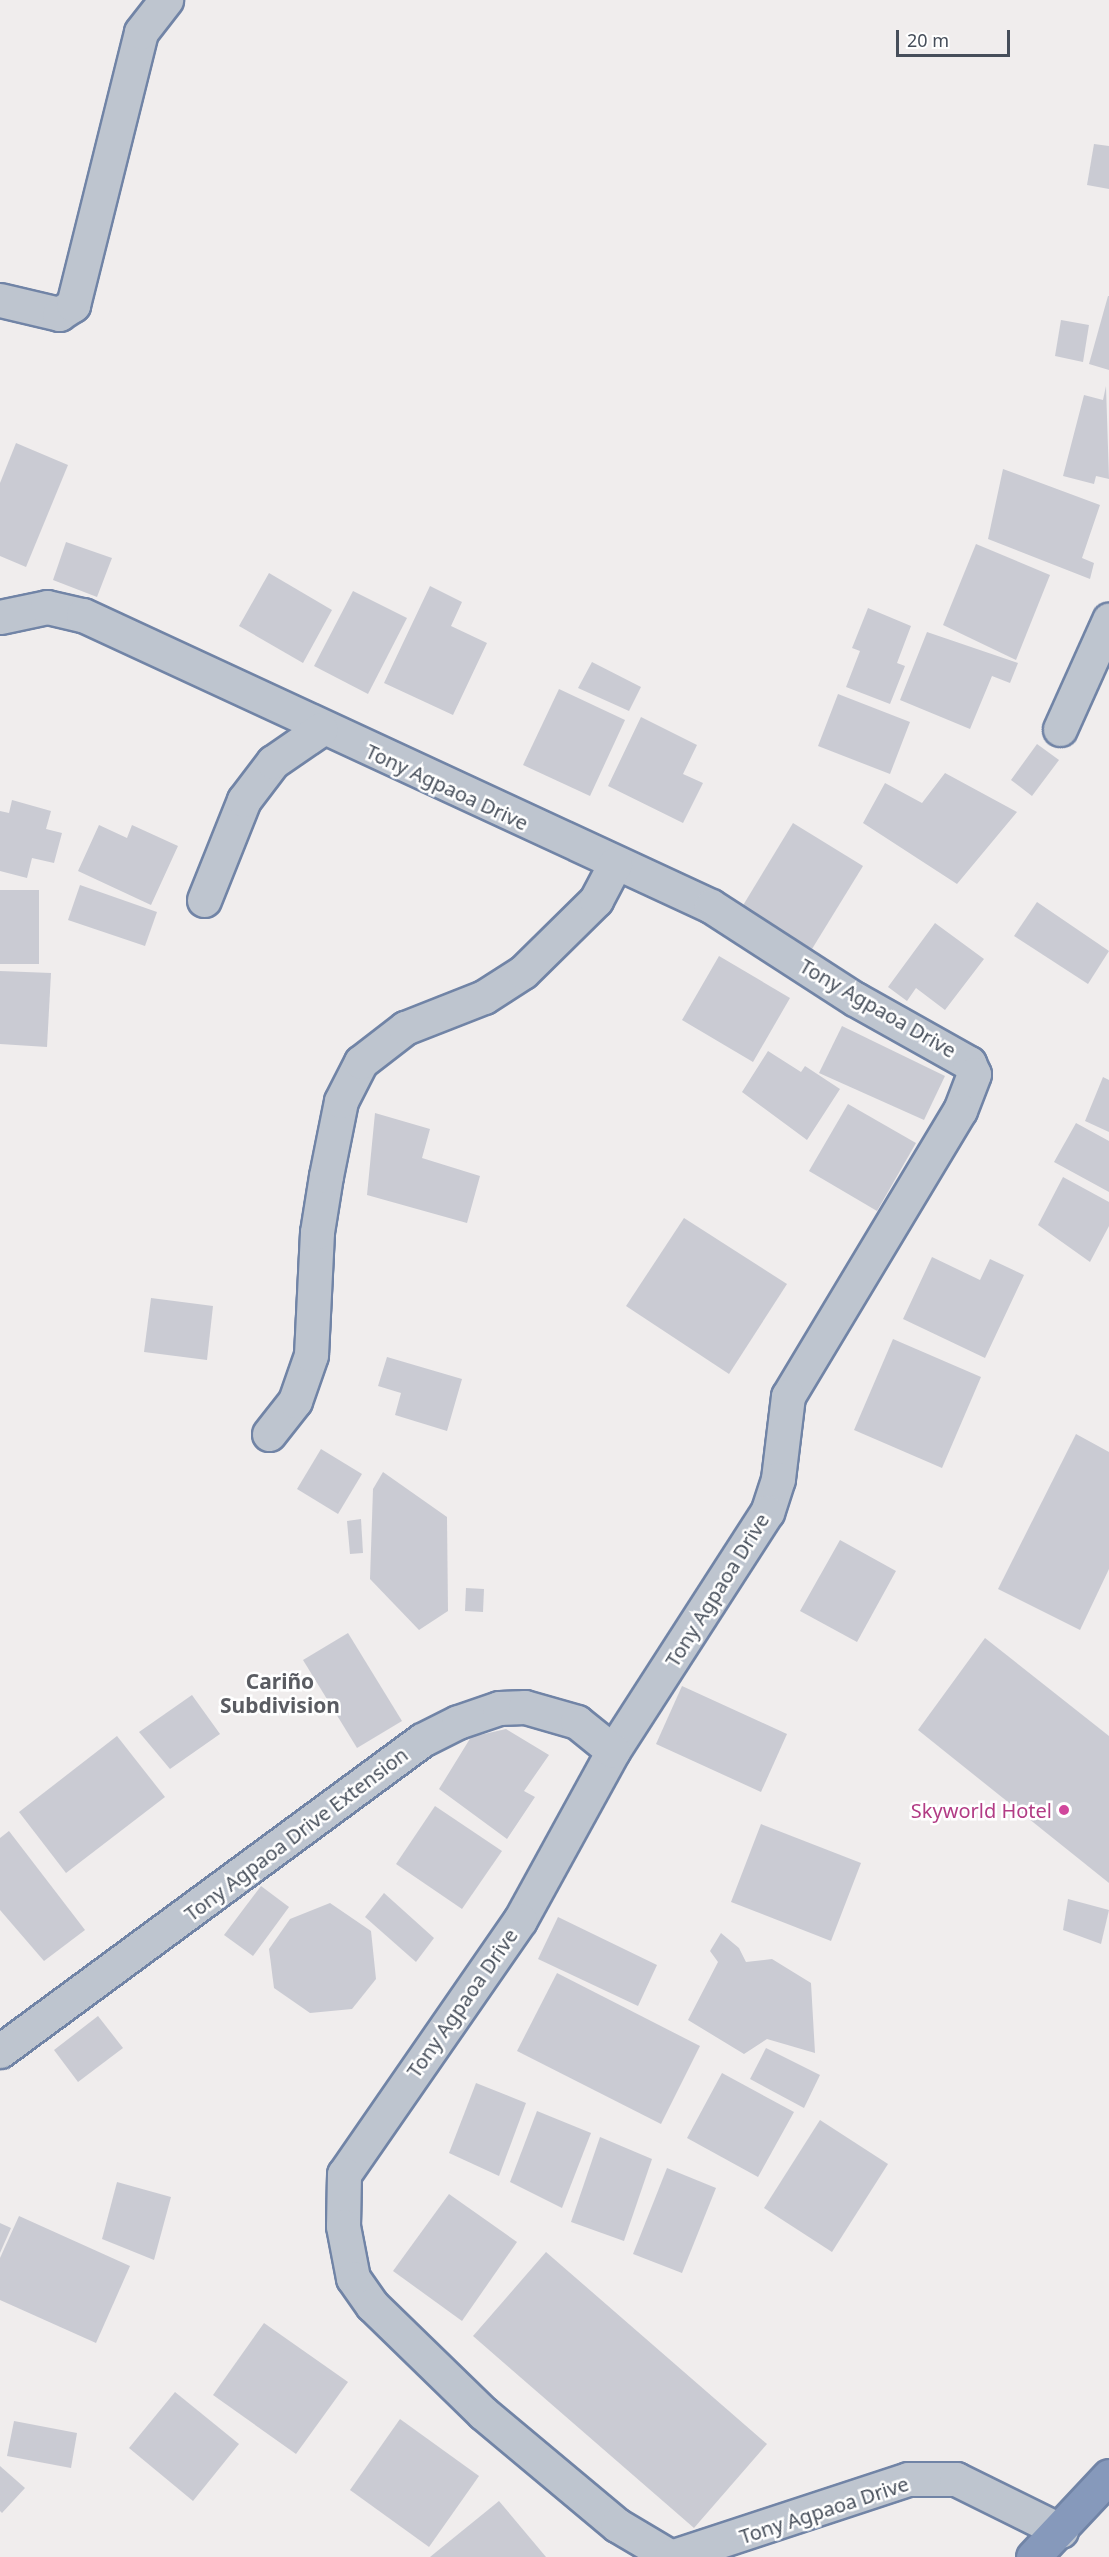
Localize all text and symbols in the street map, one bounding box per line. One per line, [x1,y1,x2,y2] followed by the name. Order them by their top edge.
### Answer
[899,18,1013,56] scale bar
[907,28,949,52] text: 20 m
[362,739,532,835] street label: Tony Agpaoa Drive
[796,954,960,1062] street label: Tony Agpaoa Drive
[660,1509,774,1671] street label: Tony Agpaoa Drive
[220,1668,340,1718] district label: Cariño Subdivision
[180,1742,412,1926] street label: Tony Agpaoa Drive Extension
[911,1798,1052,1822] place label: Skyworld Hotel
[1057,1803,1071,1817] marker: Skyworld Hotel
[402,1924,522,2082] street label: Tony Agpaoa Drive
[737,2471,911,2549] street label: Tony Agpaoa Drive

